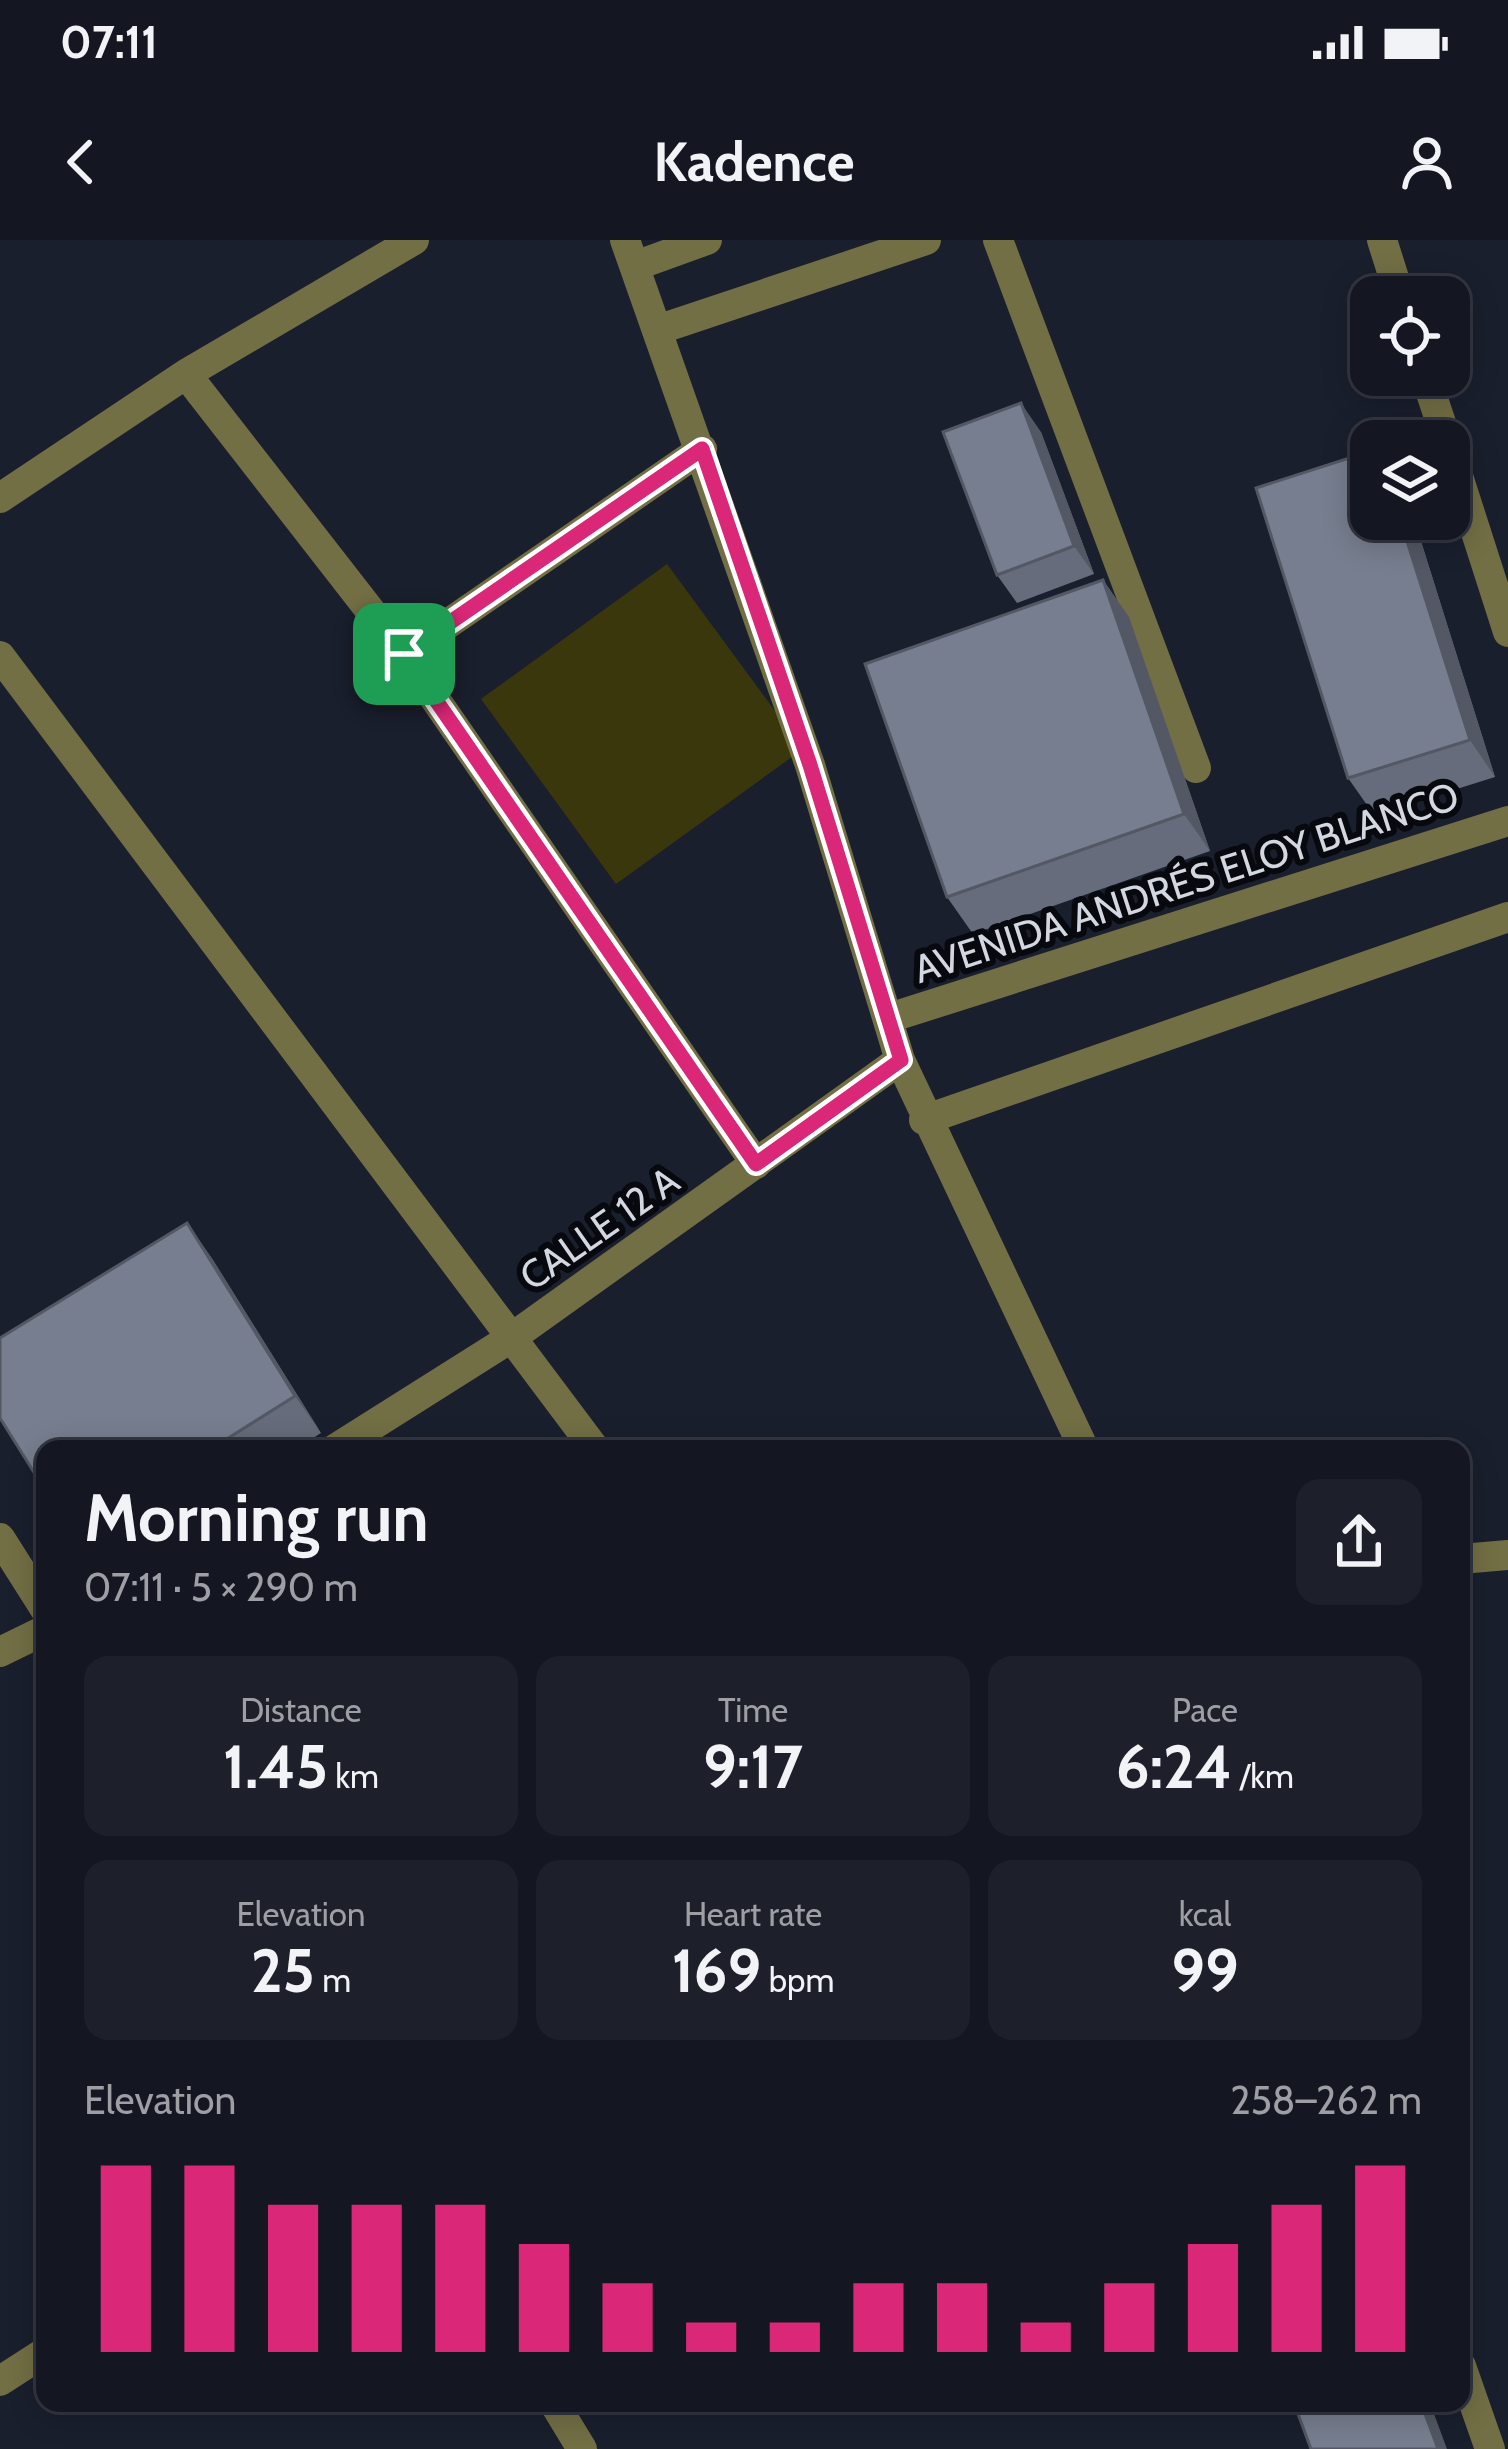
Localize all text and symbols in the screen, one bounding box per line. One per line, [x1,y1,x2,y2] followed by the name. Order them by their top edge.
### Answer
[60,15,158,69] text: 07:11
[48,129,114,195] icon: back
[653,129,855,195] text: Kadence
[1394,129,1460,195] icon: person
[1350,276,1470,540] map controls
[1350,276,1470,396] button: locate
[1350,420,1470,540] button: layers
[353,603,455,705] pin
[371,621,437,687] icon: arrive
[908,771,1464,993] street label: AVENIDA ANDRÉS ELOY BLANCO
[510,1156,688,1300] street label: CALLE 12 A
[84,1477,429,1558] text: Morning run
[1296,1479,1422,1605] button: share
[84,1563,358,1611] text: 07:11 · 5 × 290 m
[240,1690,362,1730] text: Distance
[718,1690,788,1730] text: Time
[1172,1690,1238,1730] text: Pace
[223,1730,328,1803] text: 1.45
[703,1730,803,1803] text: 9:17
[1116,1730,1232,1803] text: 6:24
[328,1756,379,1796] text: km
[1232,1756,1294,1796] text: /km
[237,1894,365,1934] text: Elevation
[684,1894,822,1934] text: Heart rate
[1179,1894,1231,1934] text: kcal
[251,1934,315,2007] text: 25
[672,1934,761,2007] text: 169
[1171,1934,1239,2007] text: 99
[315,1960,351,2000] text: m
[761,1960,834,2000] text: bpm
[84,2076,236,2124] text: Elevation
[1230,2076,1422,2124] text: 258–262 m

